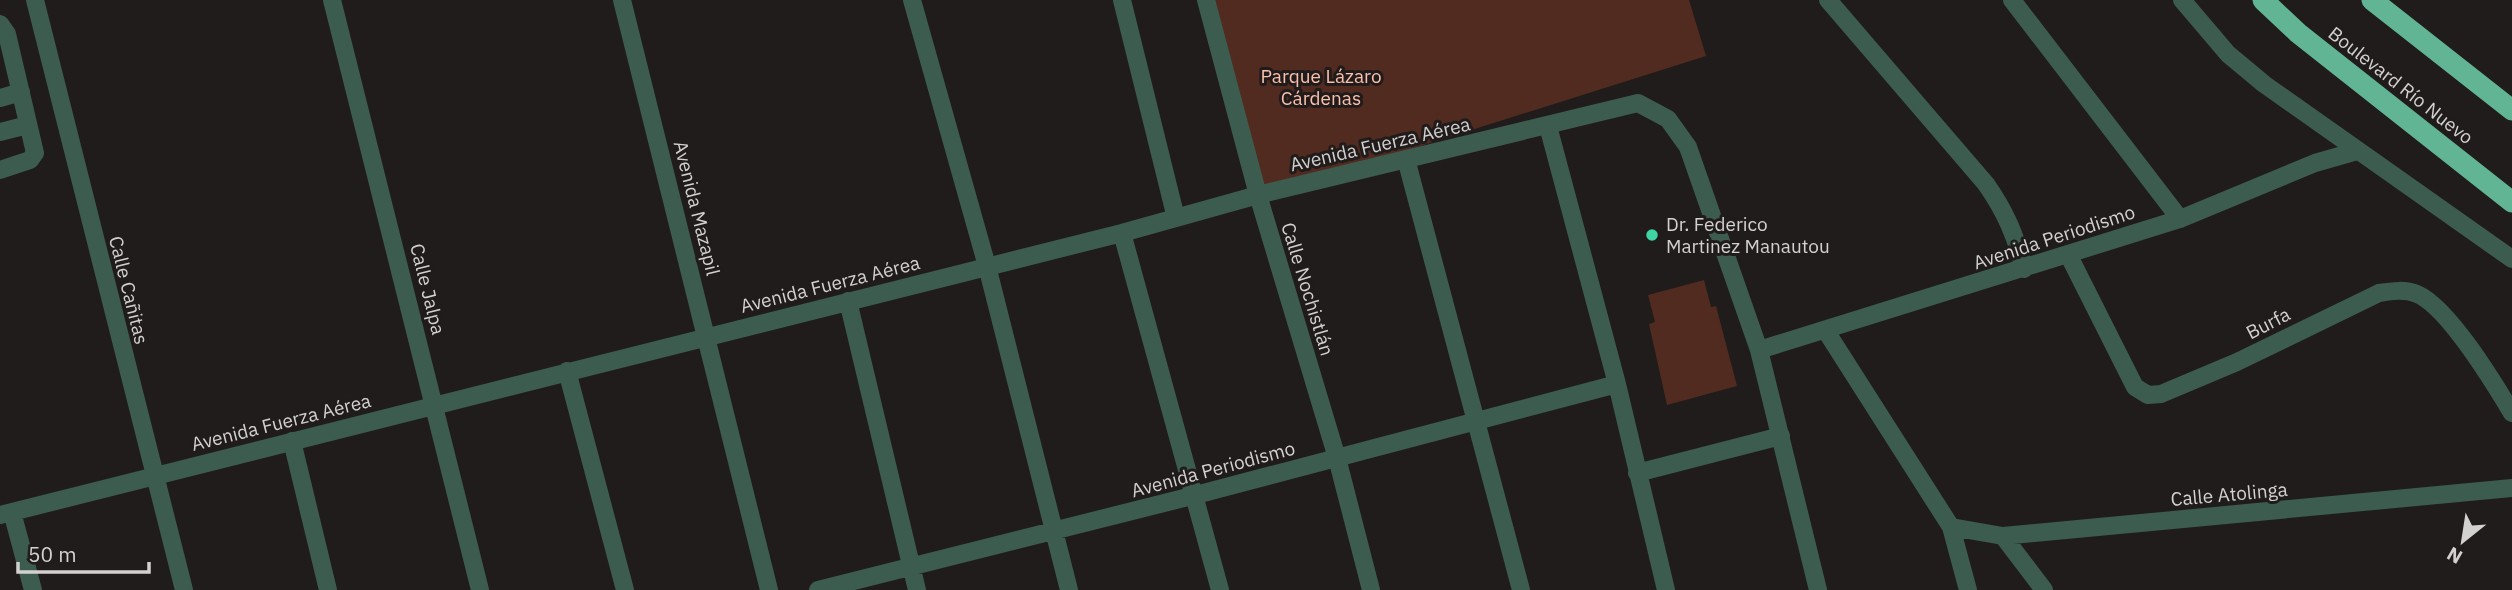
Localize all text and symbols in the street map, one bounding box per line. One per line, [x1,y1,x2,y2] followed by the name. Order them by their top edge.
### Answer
[2324,21,2478,149] street label: Boulevard Río Nuevo
[1260,64,1382,110] park label: Parque Lázaro Cárdenas
[1287,112,1473,176] street label: Avenida Fuerza Aérea
[669,138,725,278] street label: Avenida Mazapil
[1970,200,2138,274] street label: Avenida Periodismo
[1666,212,1830,258] place label: Dr. Federico Martinez Manautou
[1276,219,1340,359] street label: Calle Nochistlán
[1644,227,1660,243] marker: Dr. Federico Martinez Manautou
[104,233,154,347] street label: Calle Cañitas
[405,241,451,337] street label: Calle Jalpa
[738,250,922,318] street label: Avenida Fuerza Aérea
[2242,302,2294,344] street label: Burfa
[189,388,373,456] street label: Avenida Fuerza Aérea
[1128,436,1298,502] street label: Avenida Periodismo
[2170,477,2288,511] street label: Calle Atolinga
[2428,506,2498,576] north arrow
[18,530,149,574] scale bar
[28,540,77,568] text: 50 m
[2443,542,2466,570] text: N

